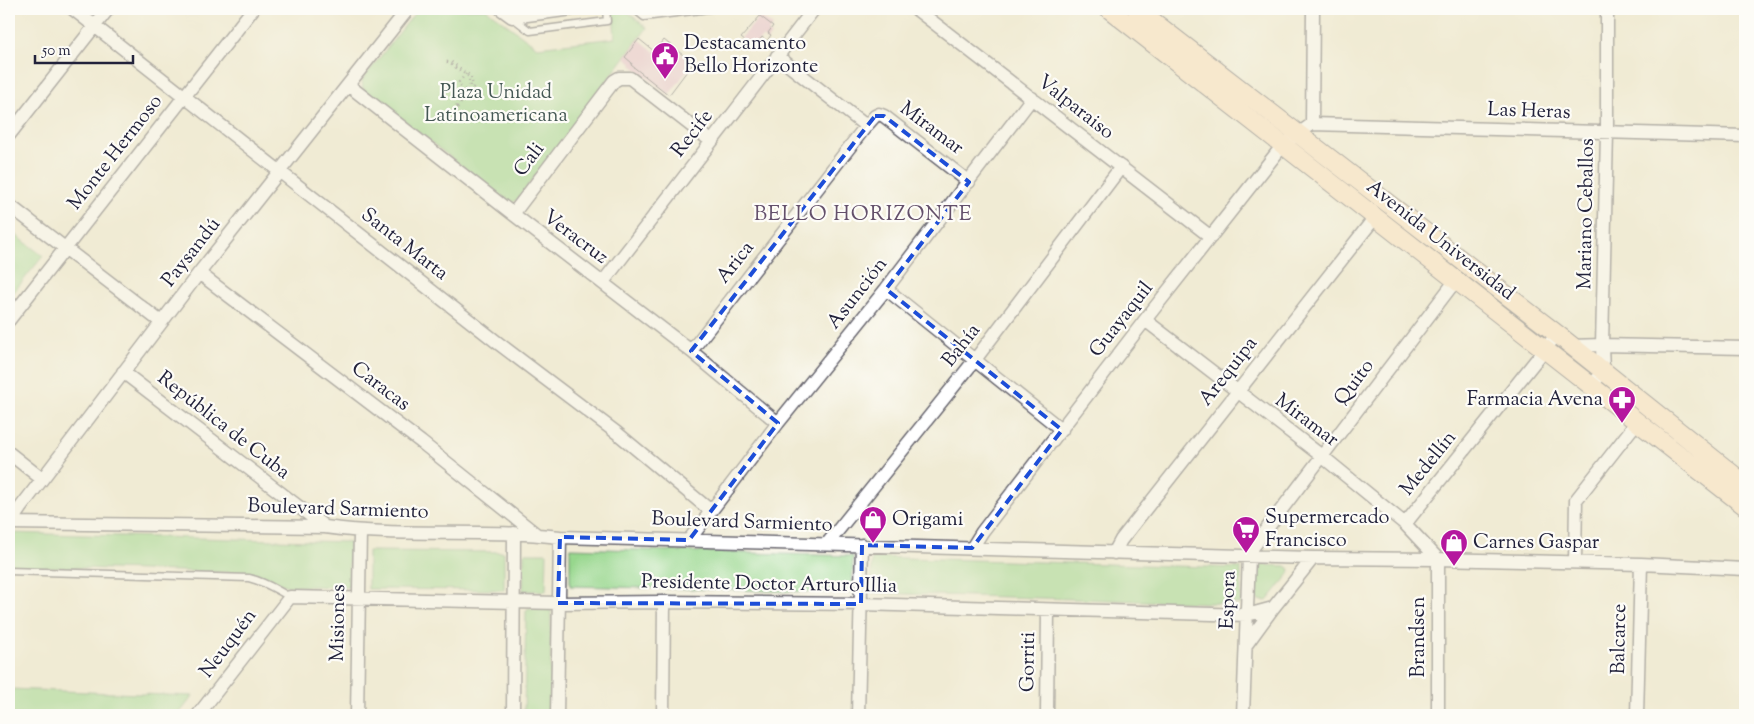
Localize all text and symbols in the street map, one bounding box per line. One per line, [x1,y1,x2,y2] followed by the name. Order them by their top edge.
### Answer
[684,30,818,82] place label: Destacamento Bello Horizonte
[35,32,132,64] scale bar
[41,41,71,62] text: 50 m
[650,41,680,80] public building icon: Destacamento Bello Horizonte
[1030,69,1120,147] street label: Valparaiso
[424,79,568,131] park label: Plaza Unidad Latinoamericana
[62,89,170,217] street label: Monte Hermoso
[893,95,970,163] street label: Miramar
[1487,96,1571,128] street label: Las Heras
[665,104,721,164] street label: Recife
[507,137,553,183] street label: Cali
[1571,138,1603,290] street label: Mariano Ceballos
[1359,174,1521,308] street label: Avenida Universidad
[754,200,972,230] district label: BELLO HORIZONTE
[354,202,454,288] street label: Santa Marta
[536,204,614,272] street label: Veracruz
[156,212,229,294] street label: Paysandú
[710,235,762,291] street label: Arica
[821,252,896,336] street label: Asunción
[1083,275,1161,364] street label: Guayaquil
[936,318,988,374] street label: Bahía
[1193,331,1265,413] street label: Arequipa
[1328,354,1382,412] street label: Quito
[344,355,416,419] street label: Caracas
[150,365,296,487] street label: República de Cuba
[1607,385,1637,424] pharmacy icon: Farmacia Avena
[1467,386,1603,415] place label: Farmacia Avena
[1268,387,1345,455] street label: Miramar
[1394,425,1464,503] street label: Medellín
[247,492,429,528] street label: Boulevard Sarmiento
[1265,504,1390,556] place label: Supermercado Francisco
[651,505,833,541] street label: Boulevard Sarmiento
[858,505,888,544] shop icon: Origami
[892,506,964,535] place label: Origami
[1231,515,1261,554] supermarket icon: Supermercado Francisco
[1439,528,1469,567] shop icon: Carnes Gaspar
[1473,529,1600,558] place label: Carnes Gaspar
[641,568,897,602] street label: Presidente Doctor Arturo Illia
[1213,570,1245,630] street label: Espora
[324,584,354,662] street label: Misiones
[1405,596,1434,678] street label: Brandsen
[193,603,265,685] street label: Neuquén
[1605,603,1635,675] street label: Balcarce
[1014,631,1044,692] street label: Gorriti

